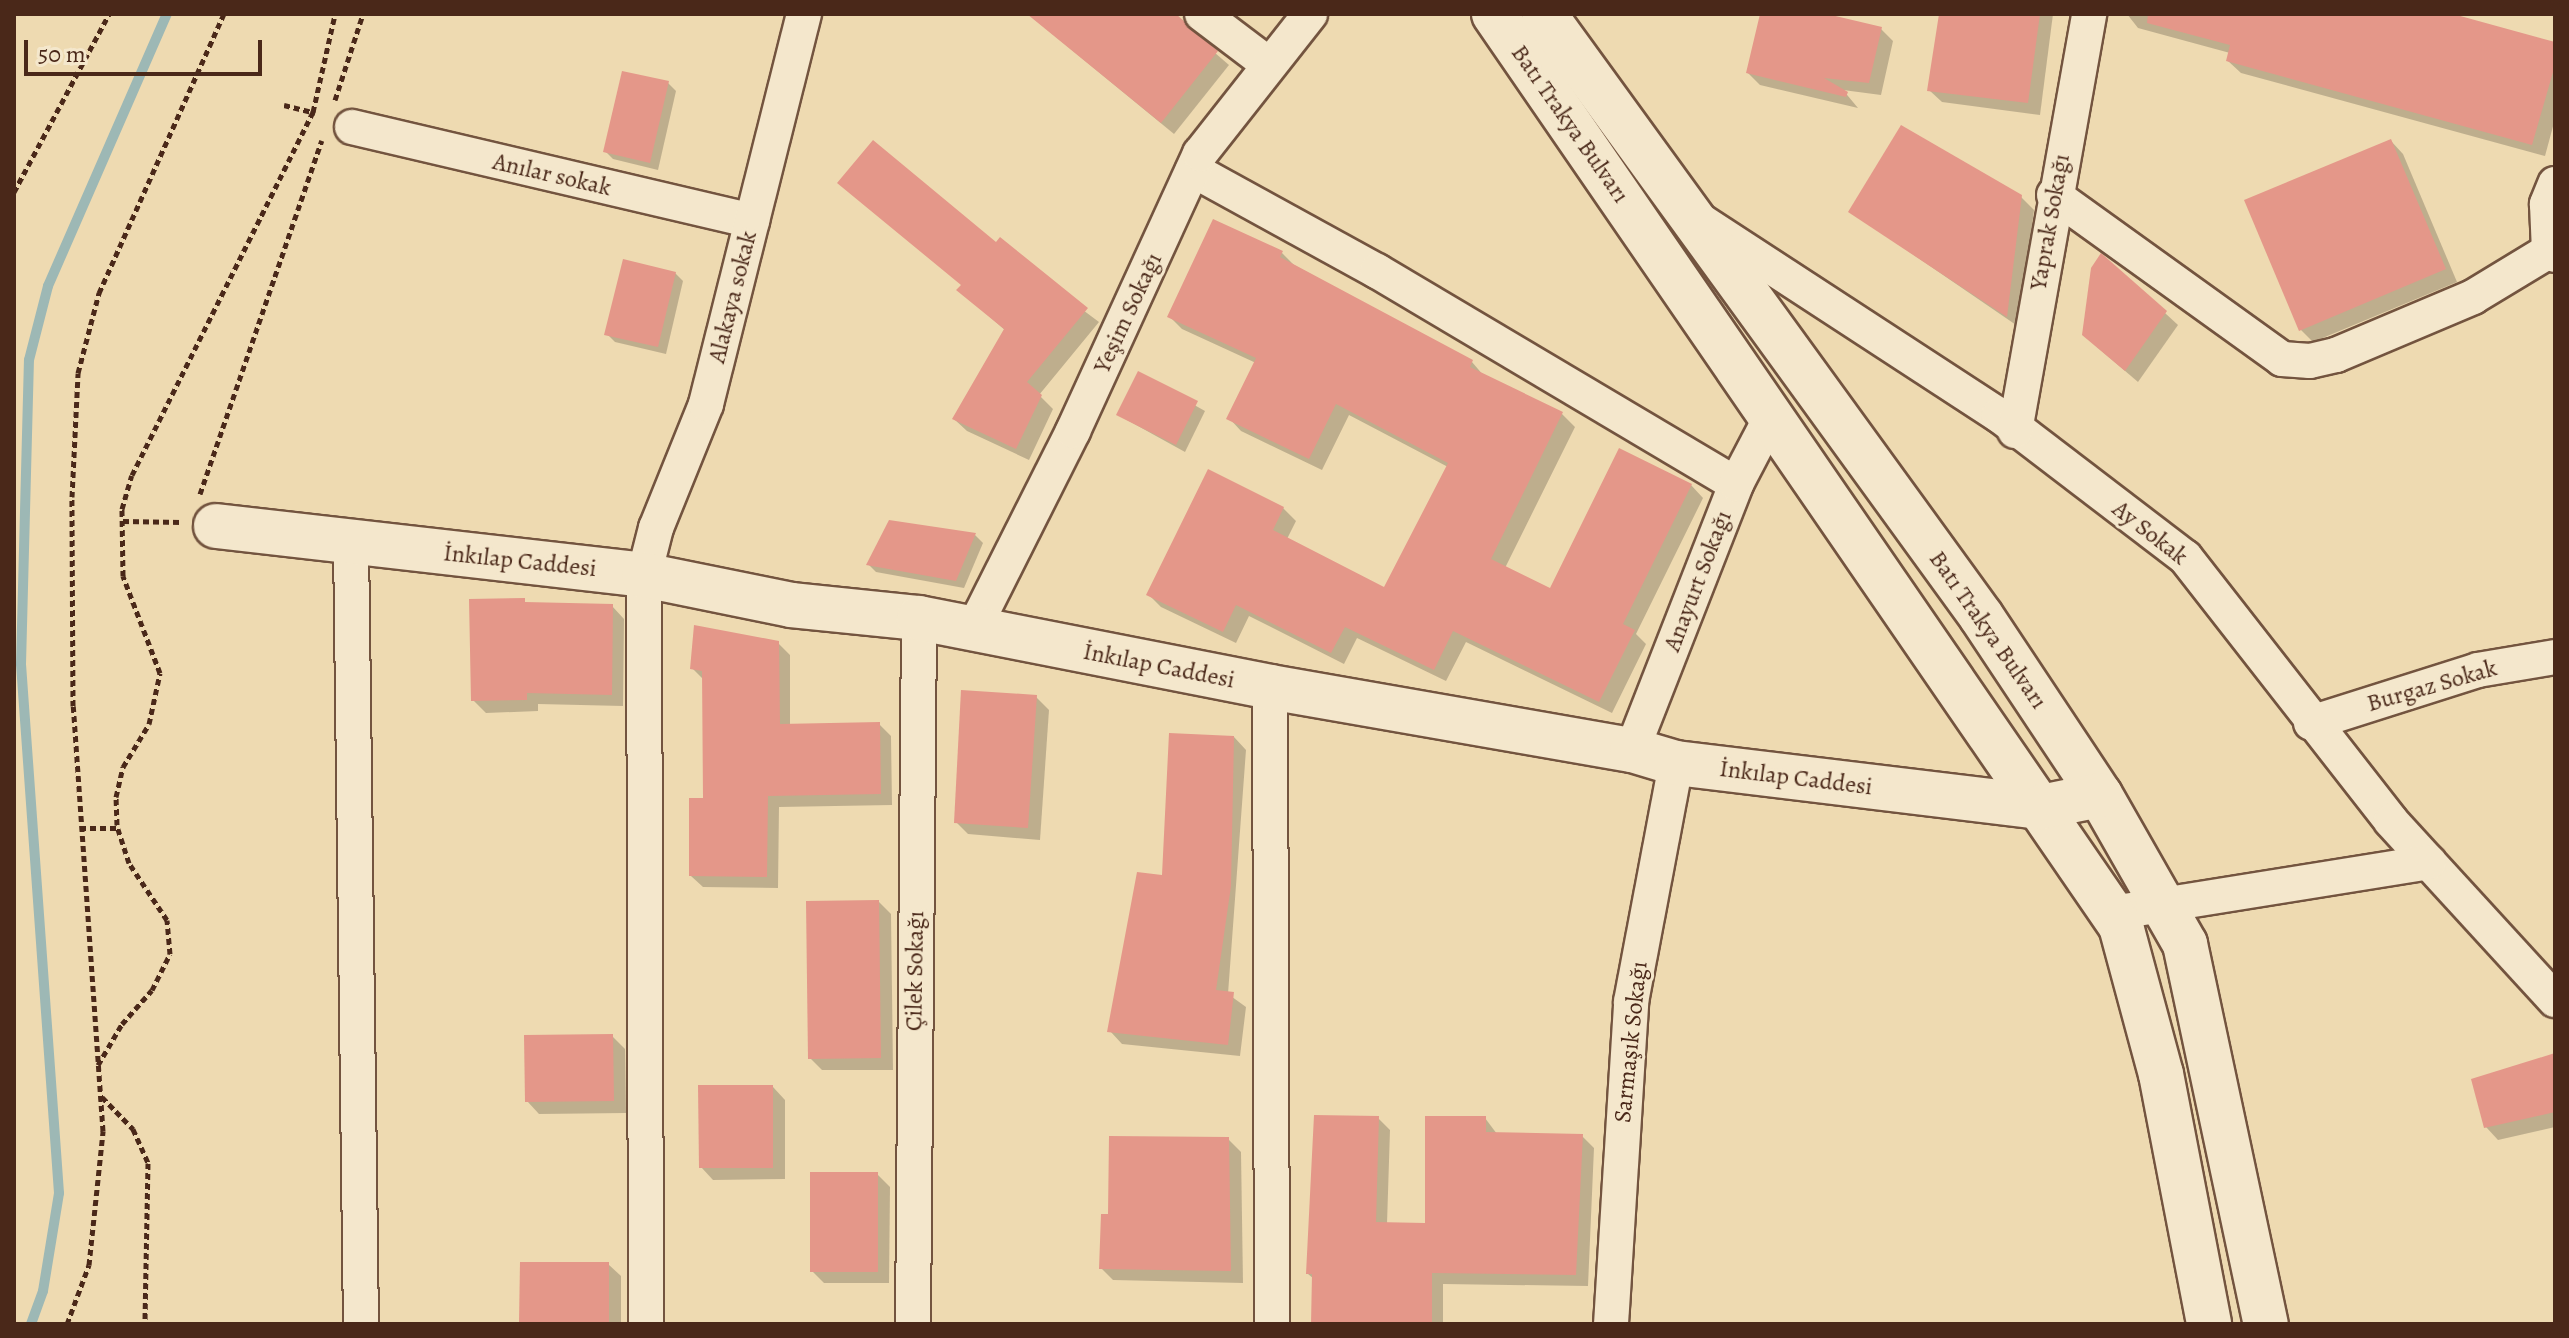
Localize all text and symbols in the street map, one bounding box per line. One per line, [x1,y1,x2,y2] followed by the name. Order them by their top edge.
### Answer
[28,24,266,74] scale bar
[38,38,86,70] text: 50 m
[1505,39,1635,209] street label: Batı Trakya Bulvarı
[490,147,614,203] street label: Anılar sokak
[2024,152,2076,292] street label: Yaprak Sokağı
[703,228,763,366] street label: Alakaya sokak
[1088,248,1168,378] street label: Yeşim Sokağı
[2107,495,2193,571] street label: Ay Sokak
[1658,506,1738,656] street label: Anayurt Sokağı
[442,539,598,583] street label: İnkılap Caddesi
[1923,545,2053,715] street label: Batı Trakya Bulvarı
[1081,637,1237,695] street label: İnkılap Caddesi
[2364,654,2500,718] street label: Burgaz Sokak
[1718,754,1874,802] street label: İnkılap Caddesi
[900,911,930,1031] street label: Çilek Sokağı
[1608,960,1654,1124] street label: Sarmaşık Sokağı

